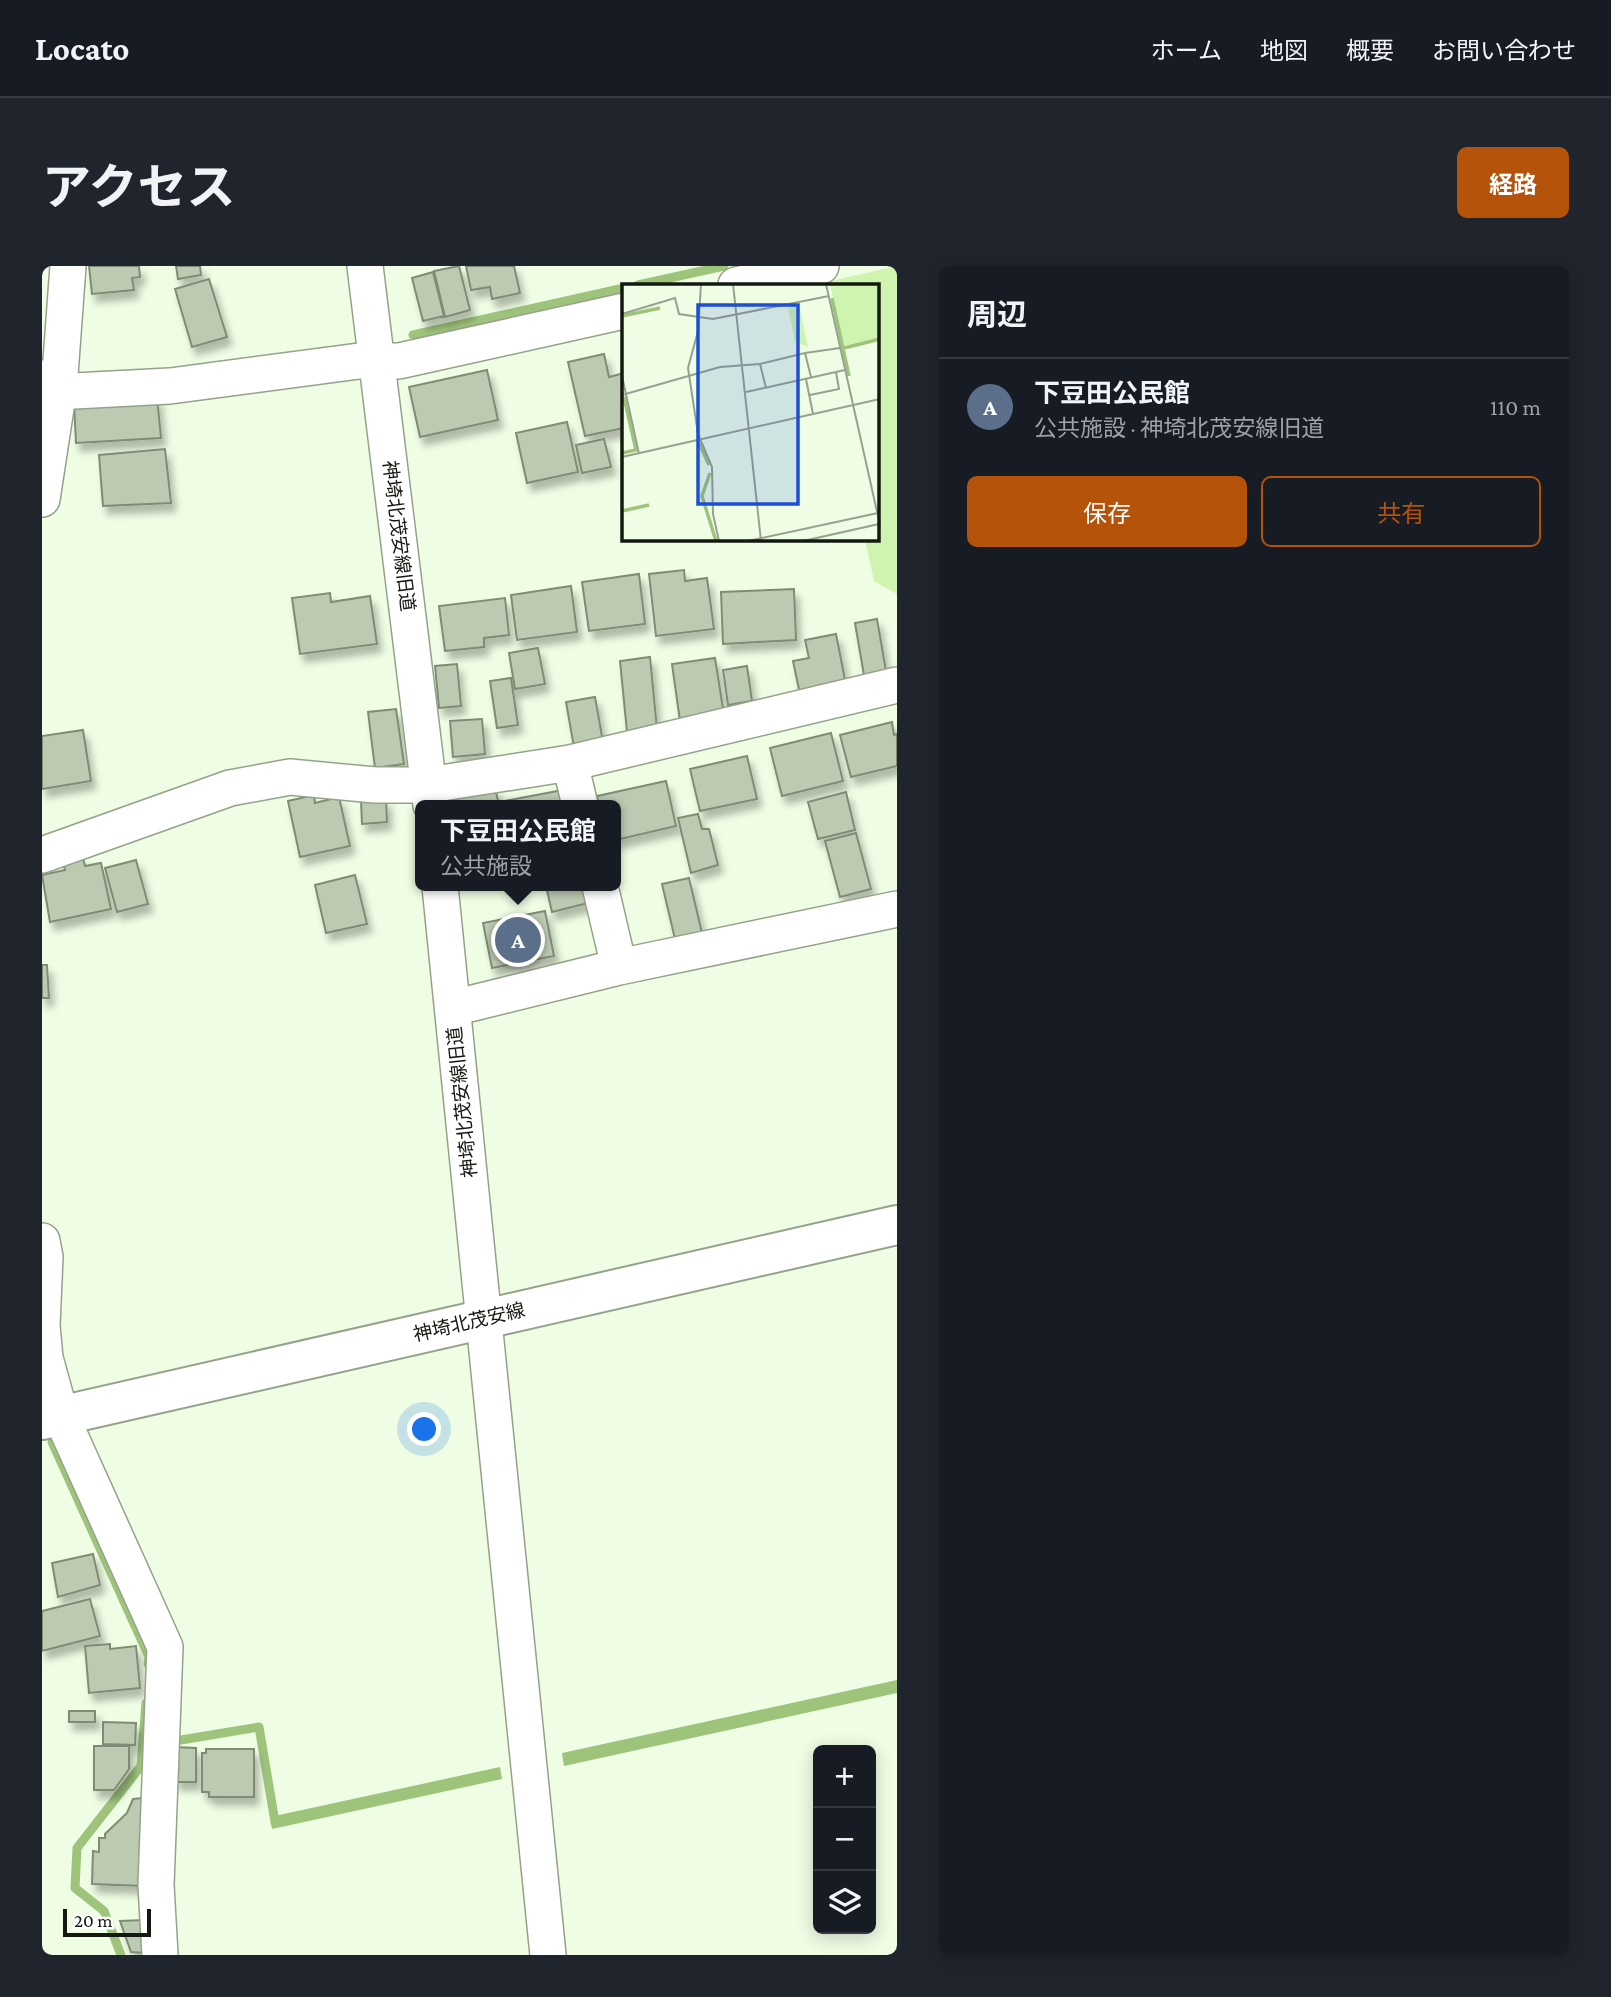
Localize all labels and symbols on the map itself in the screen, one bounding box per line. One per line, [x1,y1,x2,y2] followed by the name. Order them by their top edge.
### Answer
[622,284,880,541] inset map
[379,459,419,613] street label: 神埼北茂安線旧道
[495,914,541,966] pin: A
[444,1025,480,1179] street label: 神埼北茂安線旧道
[411,1299,527,1345] street label: 神埼北茂安線
[407,1412,441,1446] your location
[63,1906,150,1938] scale bar

